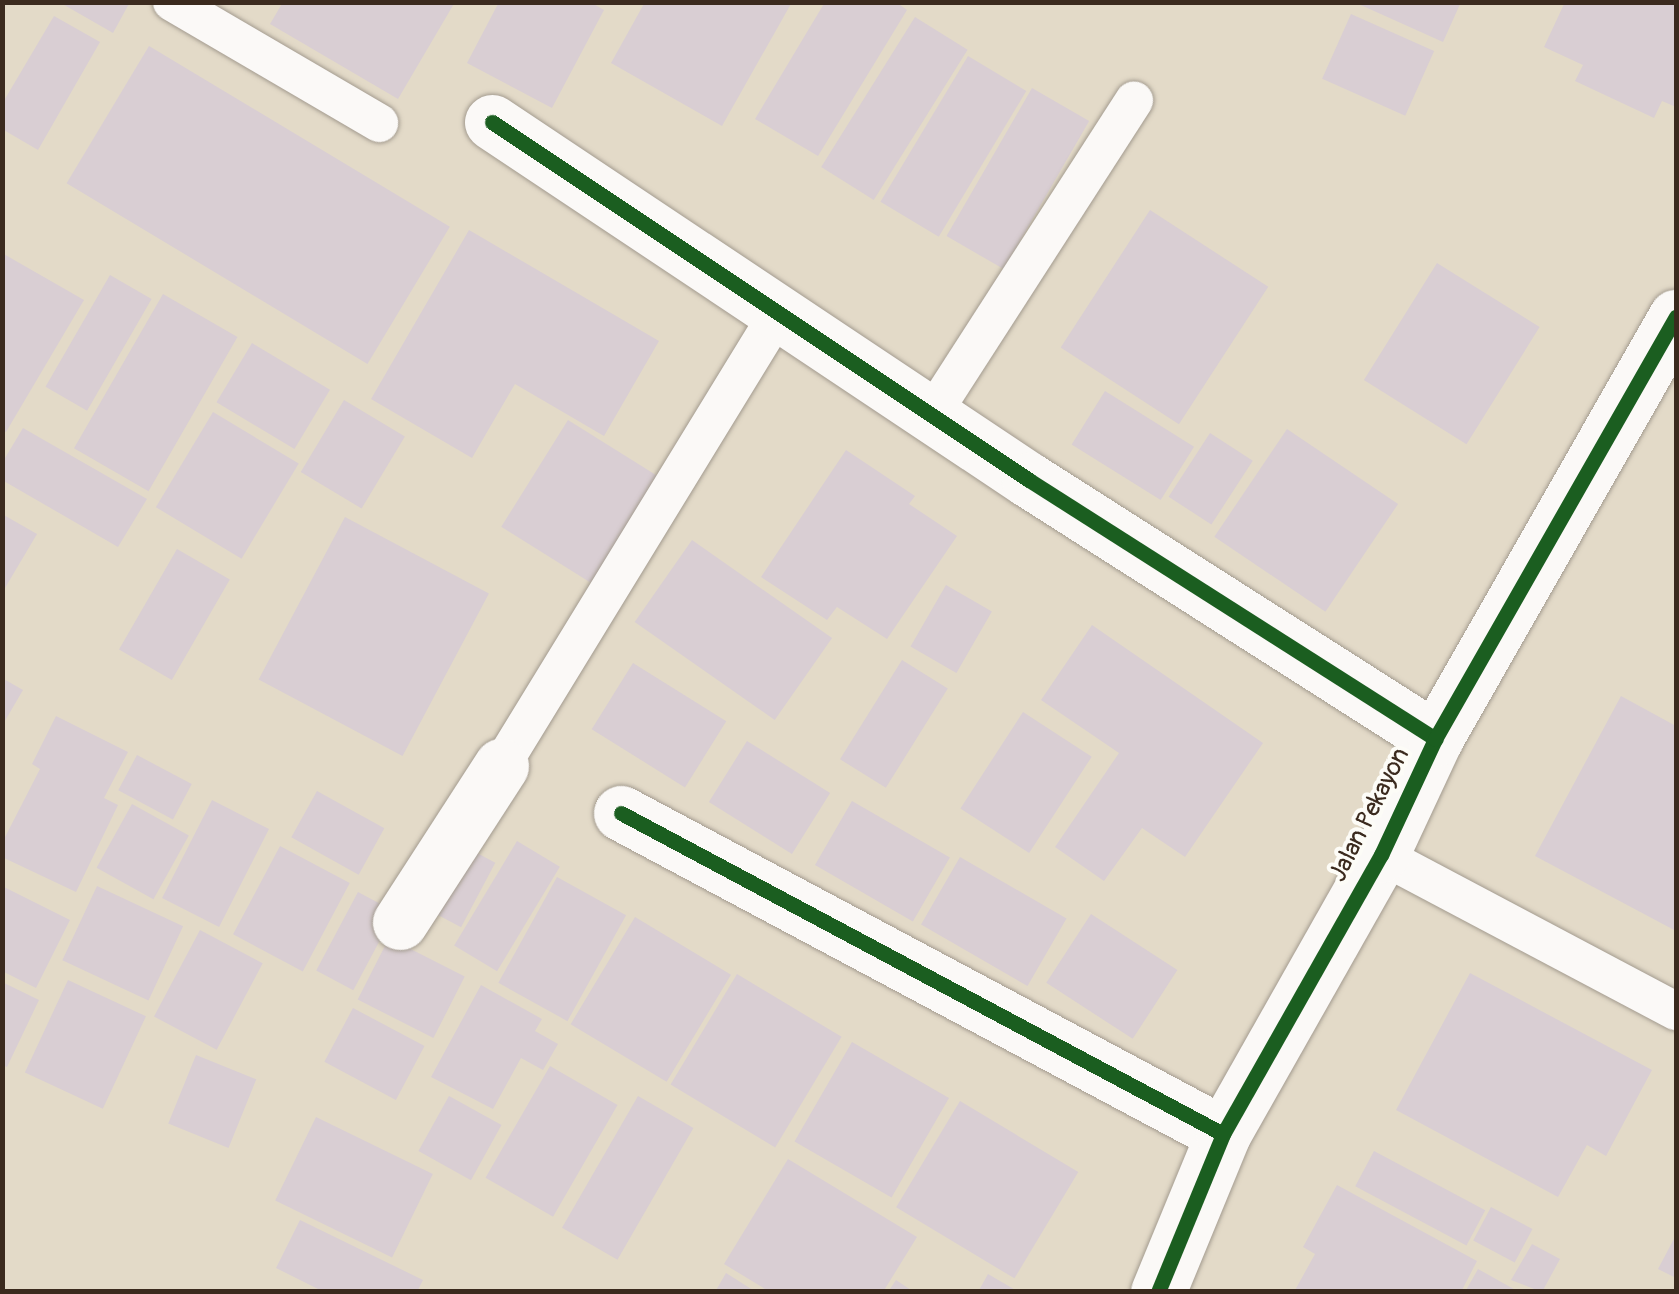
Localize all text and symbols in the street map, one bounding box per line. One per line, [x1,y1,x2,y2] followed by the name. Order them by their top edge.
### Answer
[1323,743,1417,887] street label: Jalan Pekayon

